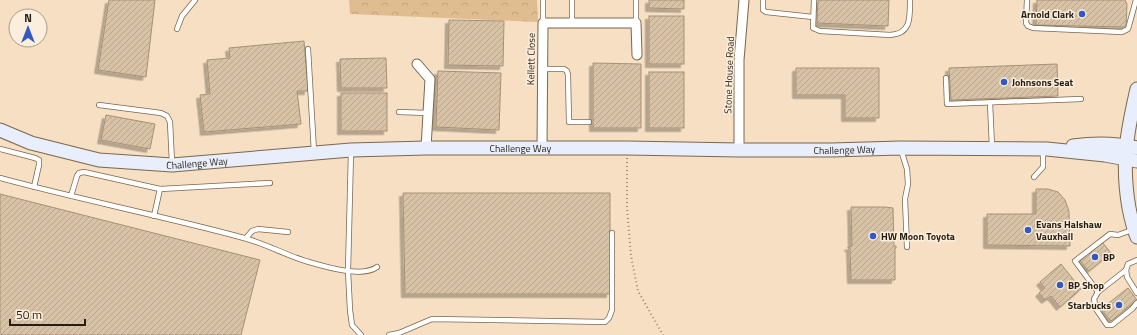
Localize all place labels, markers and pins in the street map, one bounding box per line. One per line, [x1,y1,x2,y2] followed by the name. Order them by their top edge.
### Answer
[1021,7,1075,22] place label: Arnold Clark
[1077,9,1087,19] marker: Arnold Clark
[1012,75,1073,90] place label: Johnsons Seat
[999,77,1009,87] marker: Johnsons Seat
[1036,217,1102,244] place label: Evans Halshaw Vauxhall
[1023,225,1033,235] marker: Evans Halshaw Vauxhall
[881,229,955,244] place label: HW Moon Toyota
[868,231,878,241] marker: HW Moon Toyota
[1103,250,1115,265] place label: BP
[1090,252,1100,262] marker: BP
[1068,278,1104,293] place label: BP Shop
[1055,280,1065,290] marker: BP Shop
[1068,298,1111,313] place label: Starbucks
[1114,300,1124,310] marker: Starbucks

